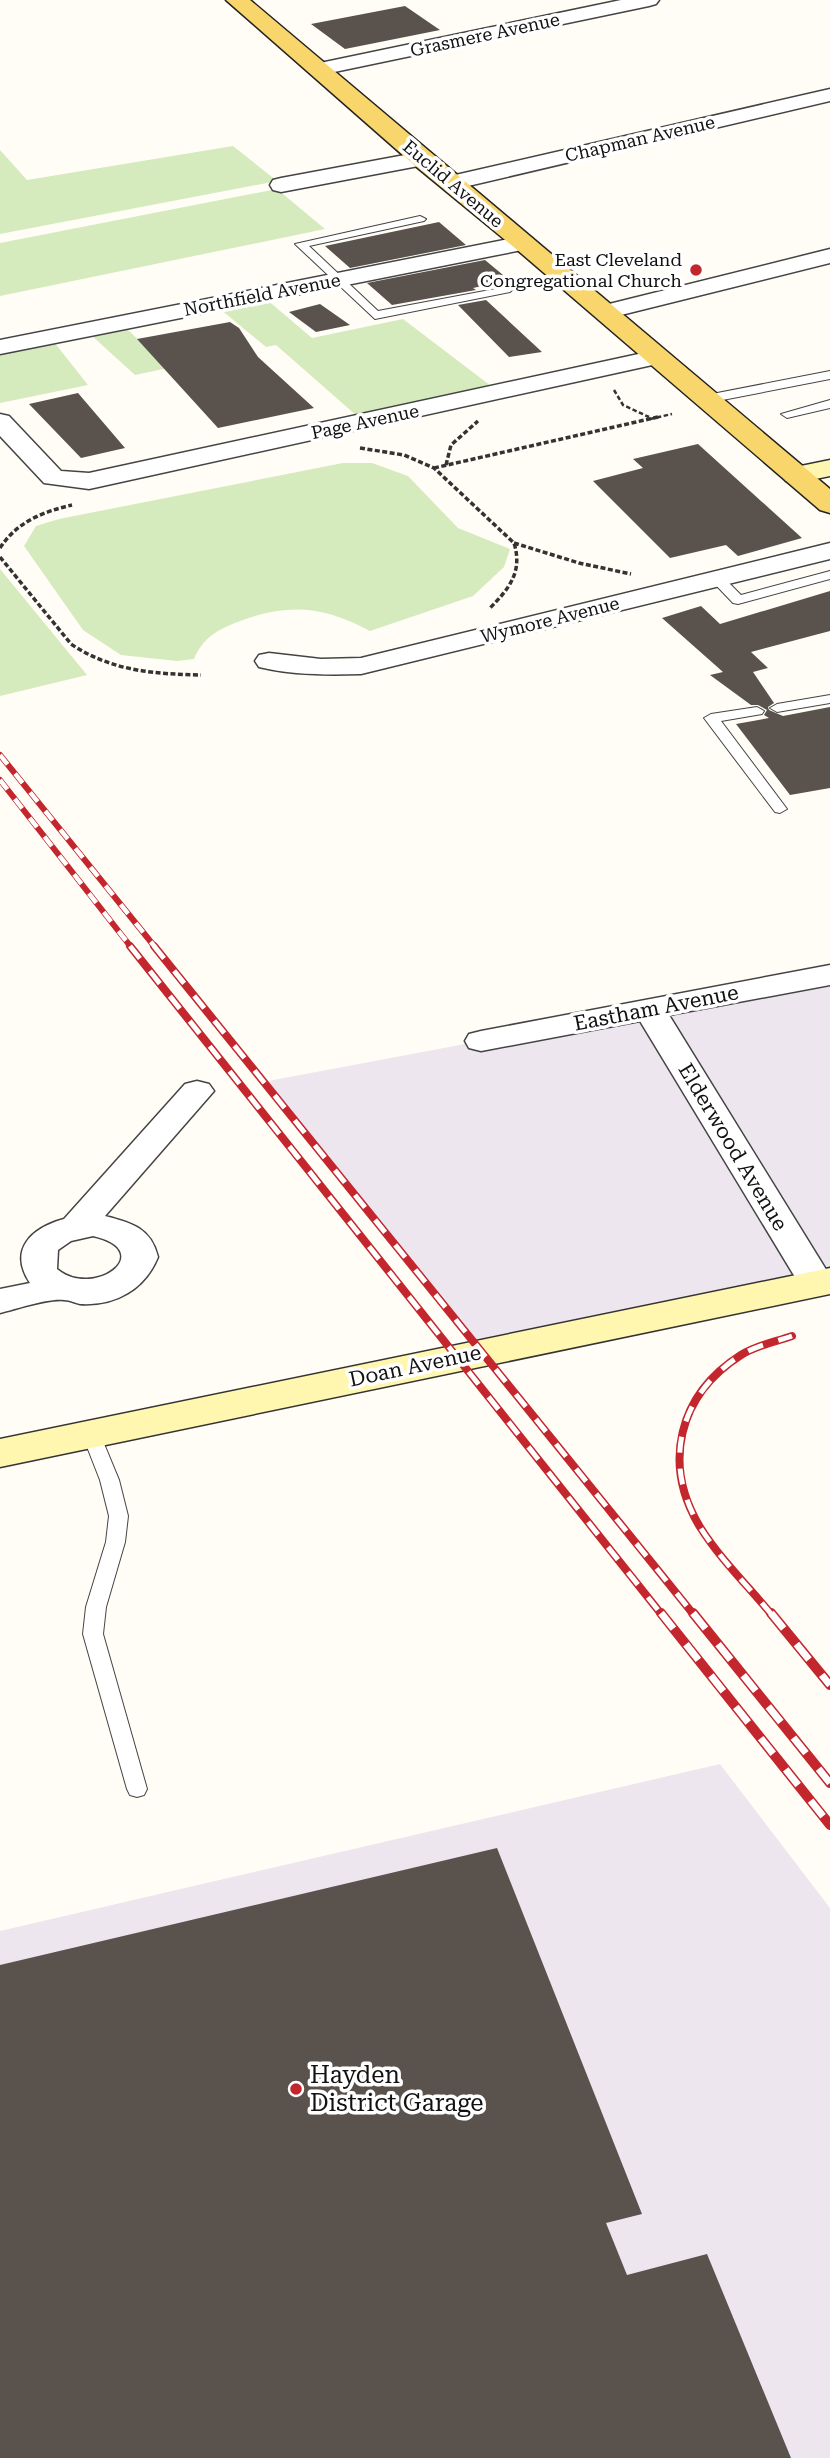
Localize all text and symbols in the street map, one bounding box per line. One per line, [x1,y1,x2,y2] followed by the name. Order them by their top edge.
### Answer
[408,8,562,61] street label: Grasmere Avenue
[563,111,717,166] street label: Chapman Avenue
[399,136,508,232] street label: Euclid Avenue
[480,249,682,291] place label: East Cleveland Congregational Church
[688,262,704,278] marker: East Cleveland Congregational Church
[182,269,342,320] street label: Northfield Avenue
[309,400,421,443] street label: Page Avenue
[478,592,621,647] street label: Wymore Avenue
[572,980,740,1036] street label: Eastham Avenue
[674,1059,792,1235] street label: Elderwood Avenue
[347,1340,483,1392] street label: Doan Avenue
[310,2061,484,2117] place label: Hayden District Garage
[288,2081,304,2097] marker: Hayden District Garage

